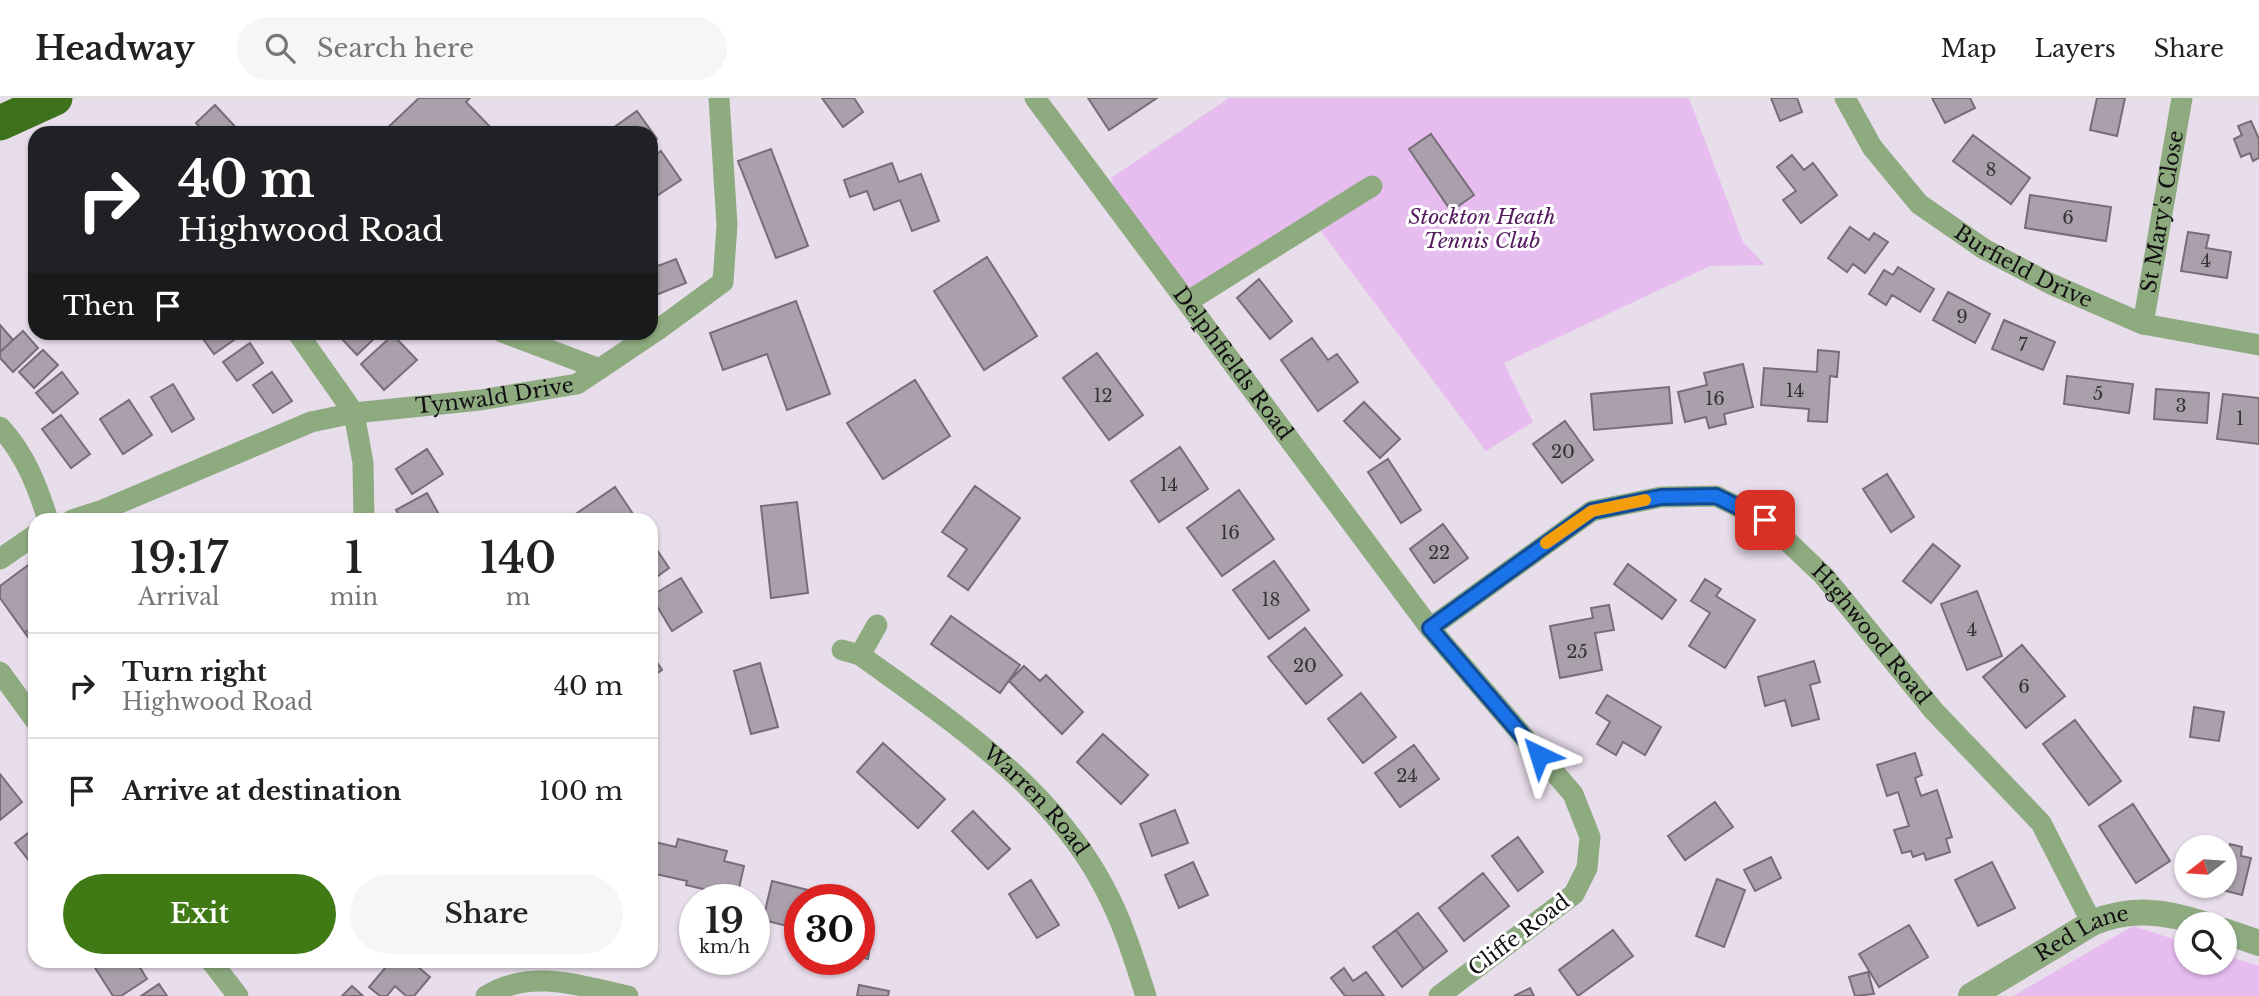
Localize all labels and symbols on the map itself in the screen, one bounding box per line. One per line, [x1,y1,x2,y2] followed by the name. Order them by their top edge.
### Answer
[2136,129,2189,295] street label: St Mary's Close
[1986,159,1996,181] house number: 8
[1408,204,1556,254] park label: Stockton Heath Tennis Club
[2062,207,2074,229] house number: 6
[1949,219,2097,313] street label: Burfield Drive
[2201,250,2211,272] house number: 4
[1167,282,1298,445] street label: Delphfields Road
[1956,306,1968,328] house number: 9
[2018,334,2028,356] house number: 7
[414,372,576,420] street label: Tynwald Drive
[1786,380,1804,402] house number: 14
[2093,383,2103,405] house number: 5
[1093,385,1113,407] house number: 12
[1705,388,1725,410] house number: 16
[2175,395,2187,417] house number: 3
[2236,408,2244,430] house number: 1
[1551,441,1575,463] house number: 20
[1160,474,1178,496] house number: 14
[1735,490,1795,550] pin
[1220,522,1240,544] house number: 16
[1428,542,1450,564] house number: 22
[1806,558,1936,710] street label: Highwood Road
[1262,589,1280,611] house number: 18
[1967,619,1977,641] house number: 4
[1566,641,1588,663] house number: 25
[1293,655,1317,677] house number: 20
[2018,676,2030,698] house number: 6
[1502,718,1576,792] position arrow
[977,739,1094,861] street label: Warren Road
[1396,765,1418,787] house number: 24
[2174,835,2236,898] north arrow
[784,884,875,975] speed limit sign: 30
[1463,889,1575,981] street label: Cliffe Road
[2030,900,2130,967] street label: Red Lane

